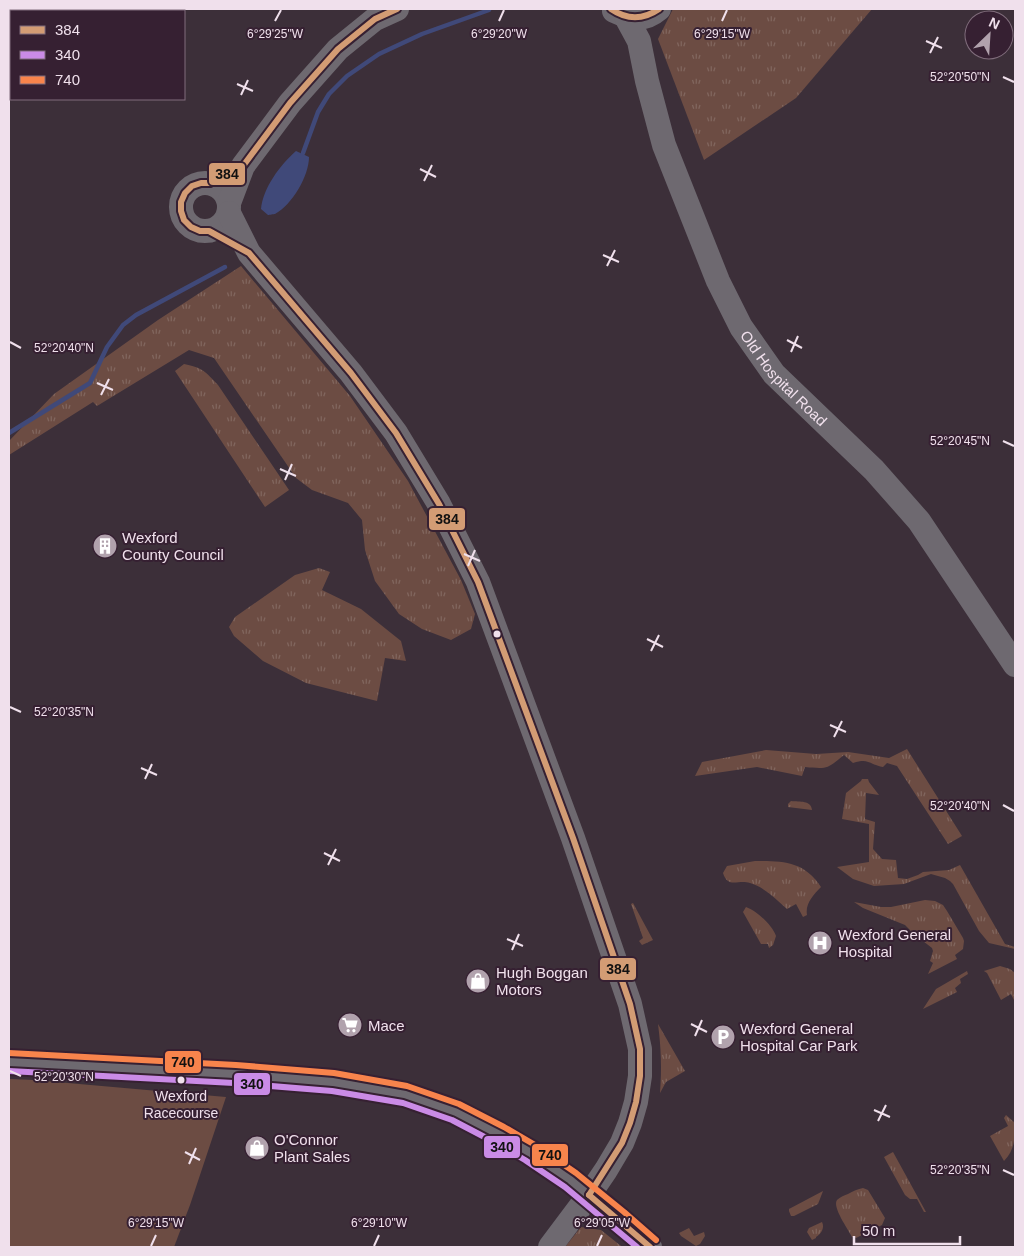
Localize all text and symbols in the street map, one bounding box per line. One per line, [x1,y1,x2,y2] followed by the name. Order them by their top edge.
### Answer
[10,10,185,100] legend
[964,10,1014,60] north arrow
[987,14,1002,33] text: N
[55,21,80,38] text: 384
[247,27,304,41] text: 6°29'25"W
[471,27,528,41] text: 6°29'20"W
[694,27,751,41] text: 6°29'15"W
[55,46,80,63] text: 340
[930,70,990,84] text: 52°20'50"N
[55,71,80,88] text: 740
[208,162,246,186] line badge: 384
[215,166,239,182] text: 384
[738,327,831,429] street label: Old Hospital Road
[34,341,94,355] text: 52°20'40"N
[930,434,990,448] text: 52°20'45"N
[428,507,466,531] line badge: 384
[435,511,459,527] text: 384
[122,529,224,563] place label: Wexford County Council
[92,533,118,559] building icon: Wexford County Council
[492,629,502,639] unlabelled marker
[34,705,94,719] text: 52°20'35"N
[930,799,990,813] text: 52°20'40"N
[838,926,951,960] place label: Wexford General Hospital
[807,930,833,956] hospital icon: Wexford General Hospital
[599,957,637,981] line badge: 384
[606,961,630,977] text: 384
[496,964,588,998] place label: Hugh Boggan Motors
[465,968,491,994] shop icon: Hugh Boggan Motors
[337,1012,363,1038] supermarket icon: Mace
[368,1017,405,1034] place label: Mace
[740,1020,858,1054] place label: Wexford General Hospital Car Park
[710,1024,736,1050] parking icon: Wexford General Hospital Car Park
[164,1050,202,1074] line badge: 740
[171,1054,195,1070] text: 740
[34,1070,94,1084] text: 52°20'30"N
[233,1072,271,1096] line badge: 340
[176,1075,186,1085] marker: Wexford Racecourse
[240,1076,264,1092] text: 340
[144,1088,219,1121] place label: Wexford Racecourse
[274,1131,350,1165] place label: O'Connor Plant Sales
[244,1135,270,1161] shop icon: O'Connor Plant Sales
[483,1135,521,1159] line badge: 340
[490,1139,514,1155] text: 340
[531,1143,569,1167] line badge: 740
[538,1147,562,1163] text: 740
[930,1163,990,1177] text: 52°20'35"N
[854,1214,960,1246] scale bar
[128,1216,185,1230] text: 6°29'15"W
[351,1216,408,1230] text: 6°29'10"W
[574,1216,631,1230] text: 6°29'05"W
[862,1222,895,1239] text: 50 m

